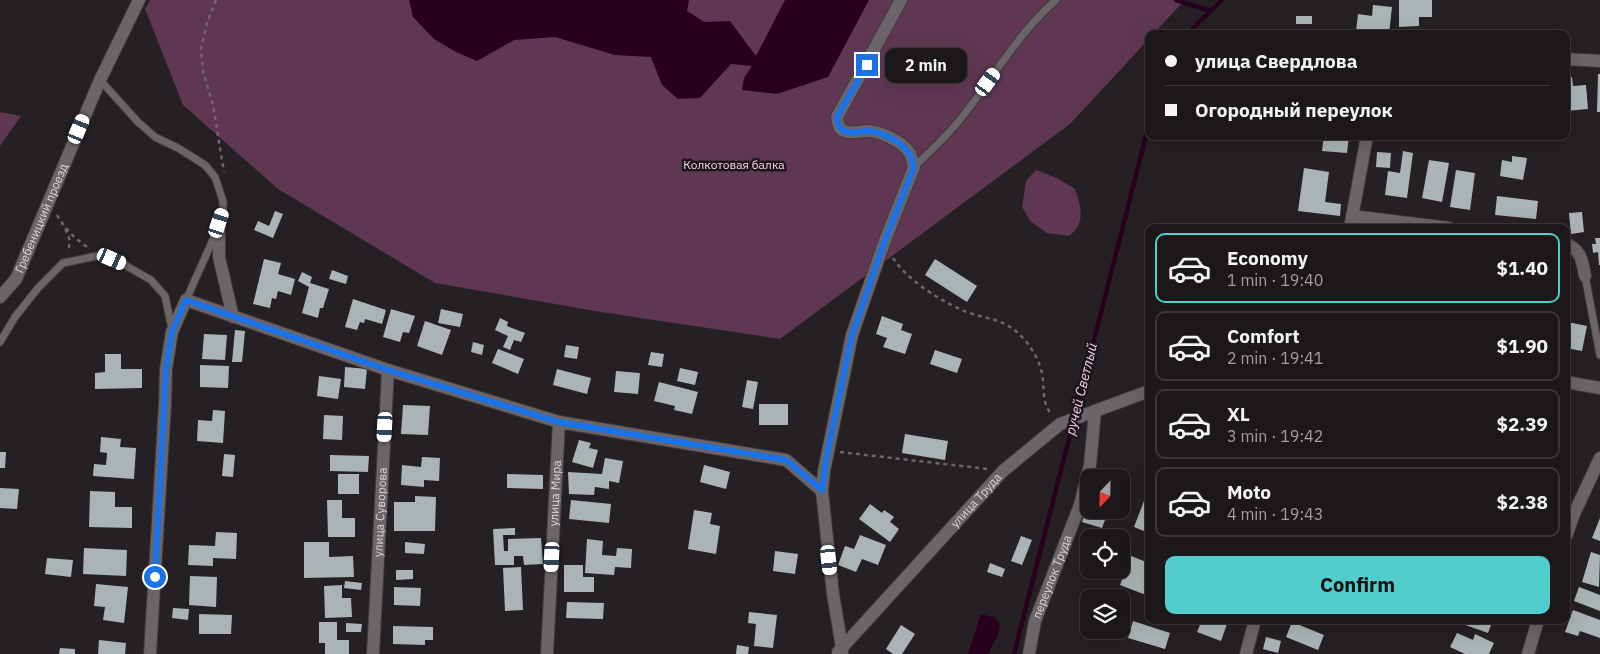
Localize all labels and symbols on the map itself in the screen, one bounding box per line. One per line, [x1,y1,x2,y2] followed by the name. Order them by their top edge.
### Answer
[884,48,967,82] callout: 2 min
[856,54,878,76] route end
[973,65,1002,99] car
[66,112,91,146] car
[683,157,785,172] park label: Колкотовая балка
[11,161,71,275] street label: Гребеницкий проезд
[207,206,230,240] car
[95,246,128,272] car
[1061,341,1101,438] water label: ручей Светлый
[376,412,393,442] car
[546,459,564,527] street label: улица Мира
[370,466,390,557] street label: улица Суворова
[947,469,1005,531] street label: улица Труда
[1080,469,1130,519] north arrow
[1029,532,1075,620] street label: переулок Труда
[543,542,560,572] car
[819,544,838,576] car
[144,566,166,588] route start

